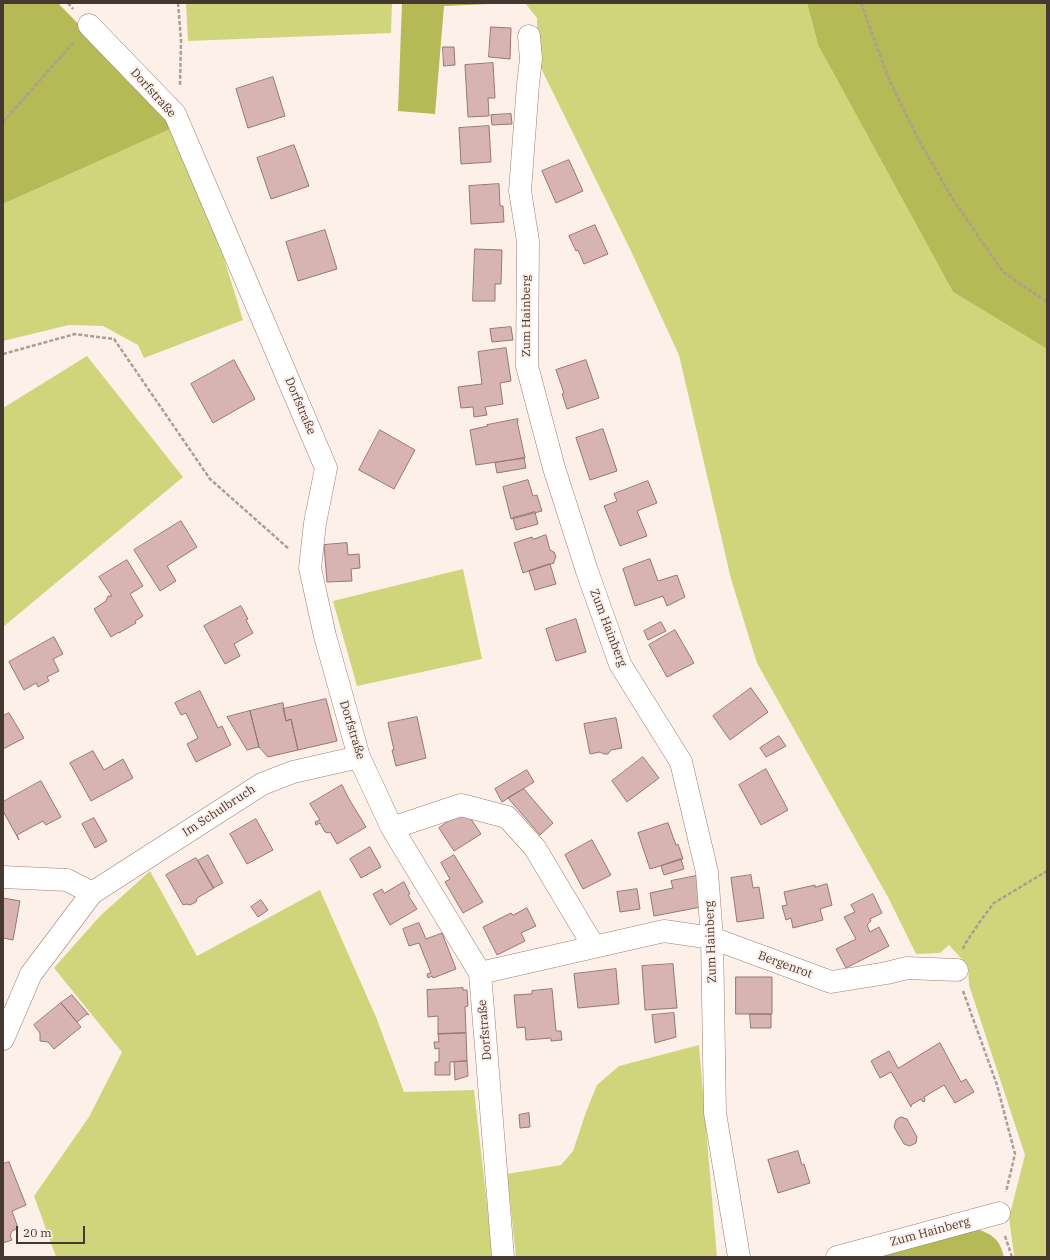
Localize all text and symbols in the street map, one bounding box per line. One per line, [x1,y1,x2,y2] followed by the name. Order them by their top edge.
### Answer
[127,66,179,120] street label: Dorfstraße
[520,275,534,357] street label: Zum Hainberg
[281,375,319,437] street label: Dorfstraße
[587,587,629,669] street label: Zum Hainberg
[336,699,368,761] street label: Dorfstraße
[180,782,258,840] street label: Im Schulbruch
[702,901,720,983] street label: Zum Hainberg
[756,949,814,981] street label: Bergenrot
[475,999,495,1061] street label: Dorfstraße
[888,1214,972,1250] street label: Zum Hainberg
[18,1218,87,1244] scale bar
[23,1225,52,1240] text: 20 m

